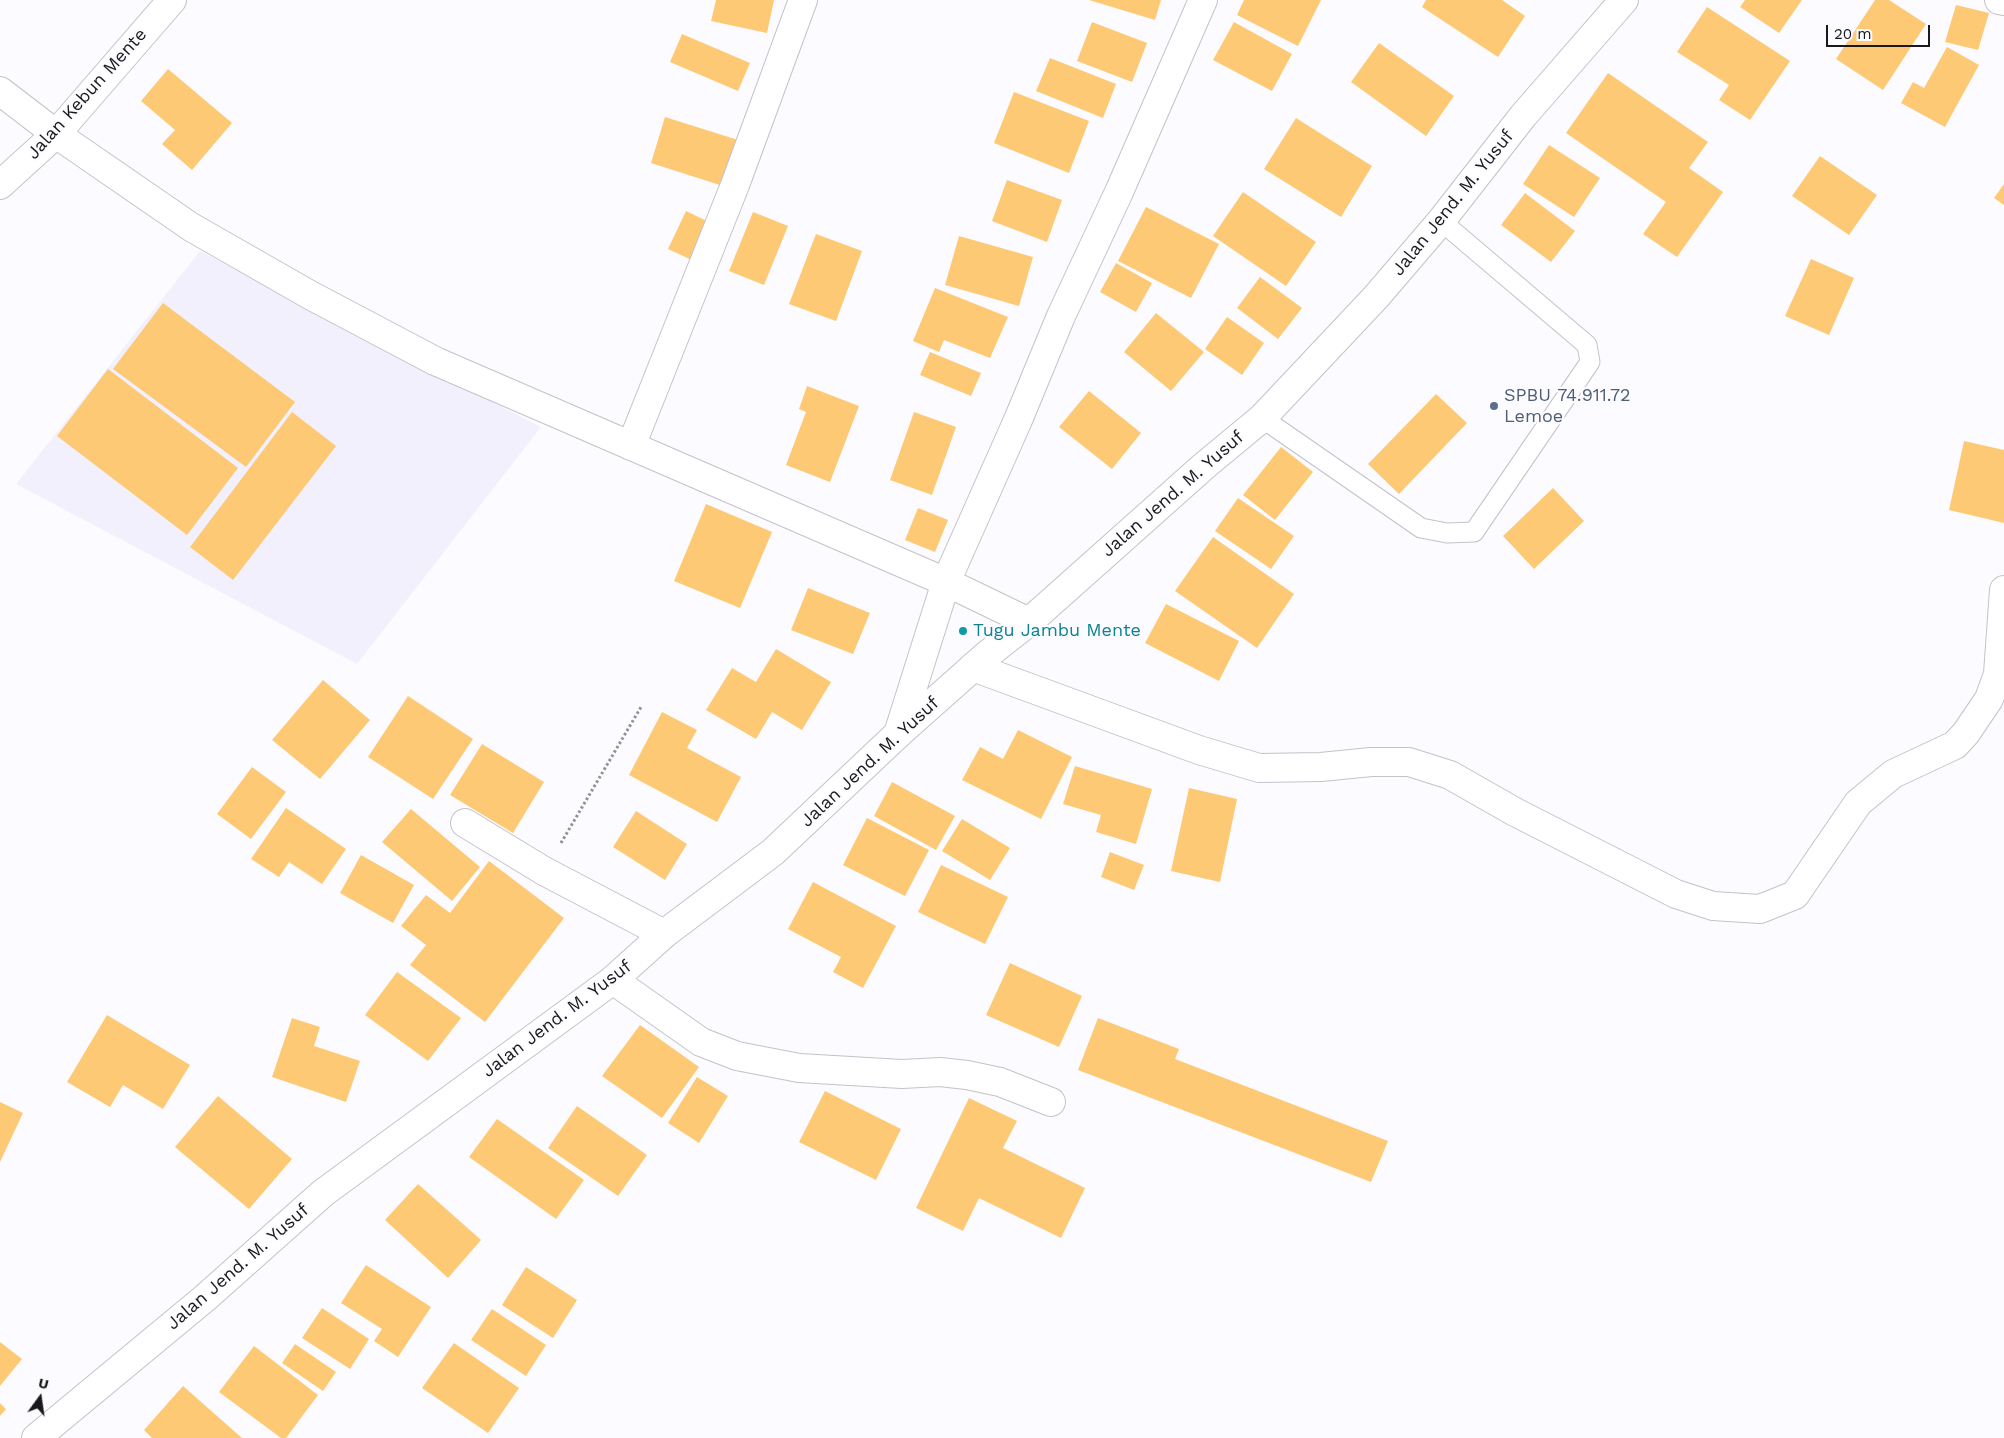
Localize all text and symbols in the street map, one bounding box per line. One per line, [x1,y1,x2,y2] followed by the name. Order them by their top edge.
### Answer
[1829,15,1933,47] scale bar
[23,24,151,164] street label: Jalan Kebun Mente
[1834,25,1872,43] text: 20 m
[1388,126,1518,280] street label: Jalan Jend. M. Yusuf
[1504,385,1631,428] place label: SPBU 74.911.72 Lemoe
[1488,400,1500,412] marker: SPBU 74.911.72 Lemoe
[1098,426,1248,562] street label: Jalan Jend. M. Yusuf
[973,620,1141,642] place label: Tugu Jambu Mente
[957,625,969,637] marker: Tugu Jambu Mente
[796,692,944,832] street label: Jalan Jend. M. Yusuf
[478,956,636,1082] street label: Jalan Jend. M. Yusuf
[163,1199,313,1335] street label: Jalan Jend. M. Yusuf
[15,1373,65,1423] north arrow
[37,1374,50,1392] text: U

